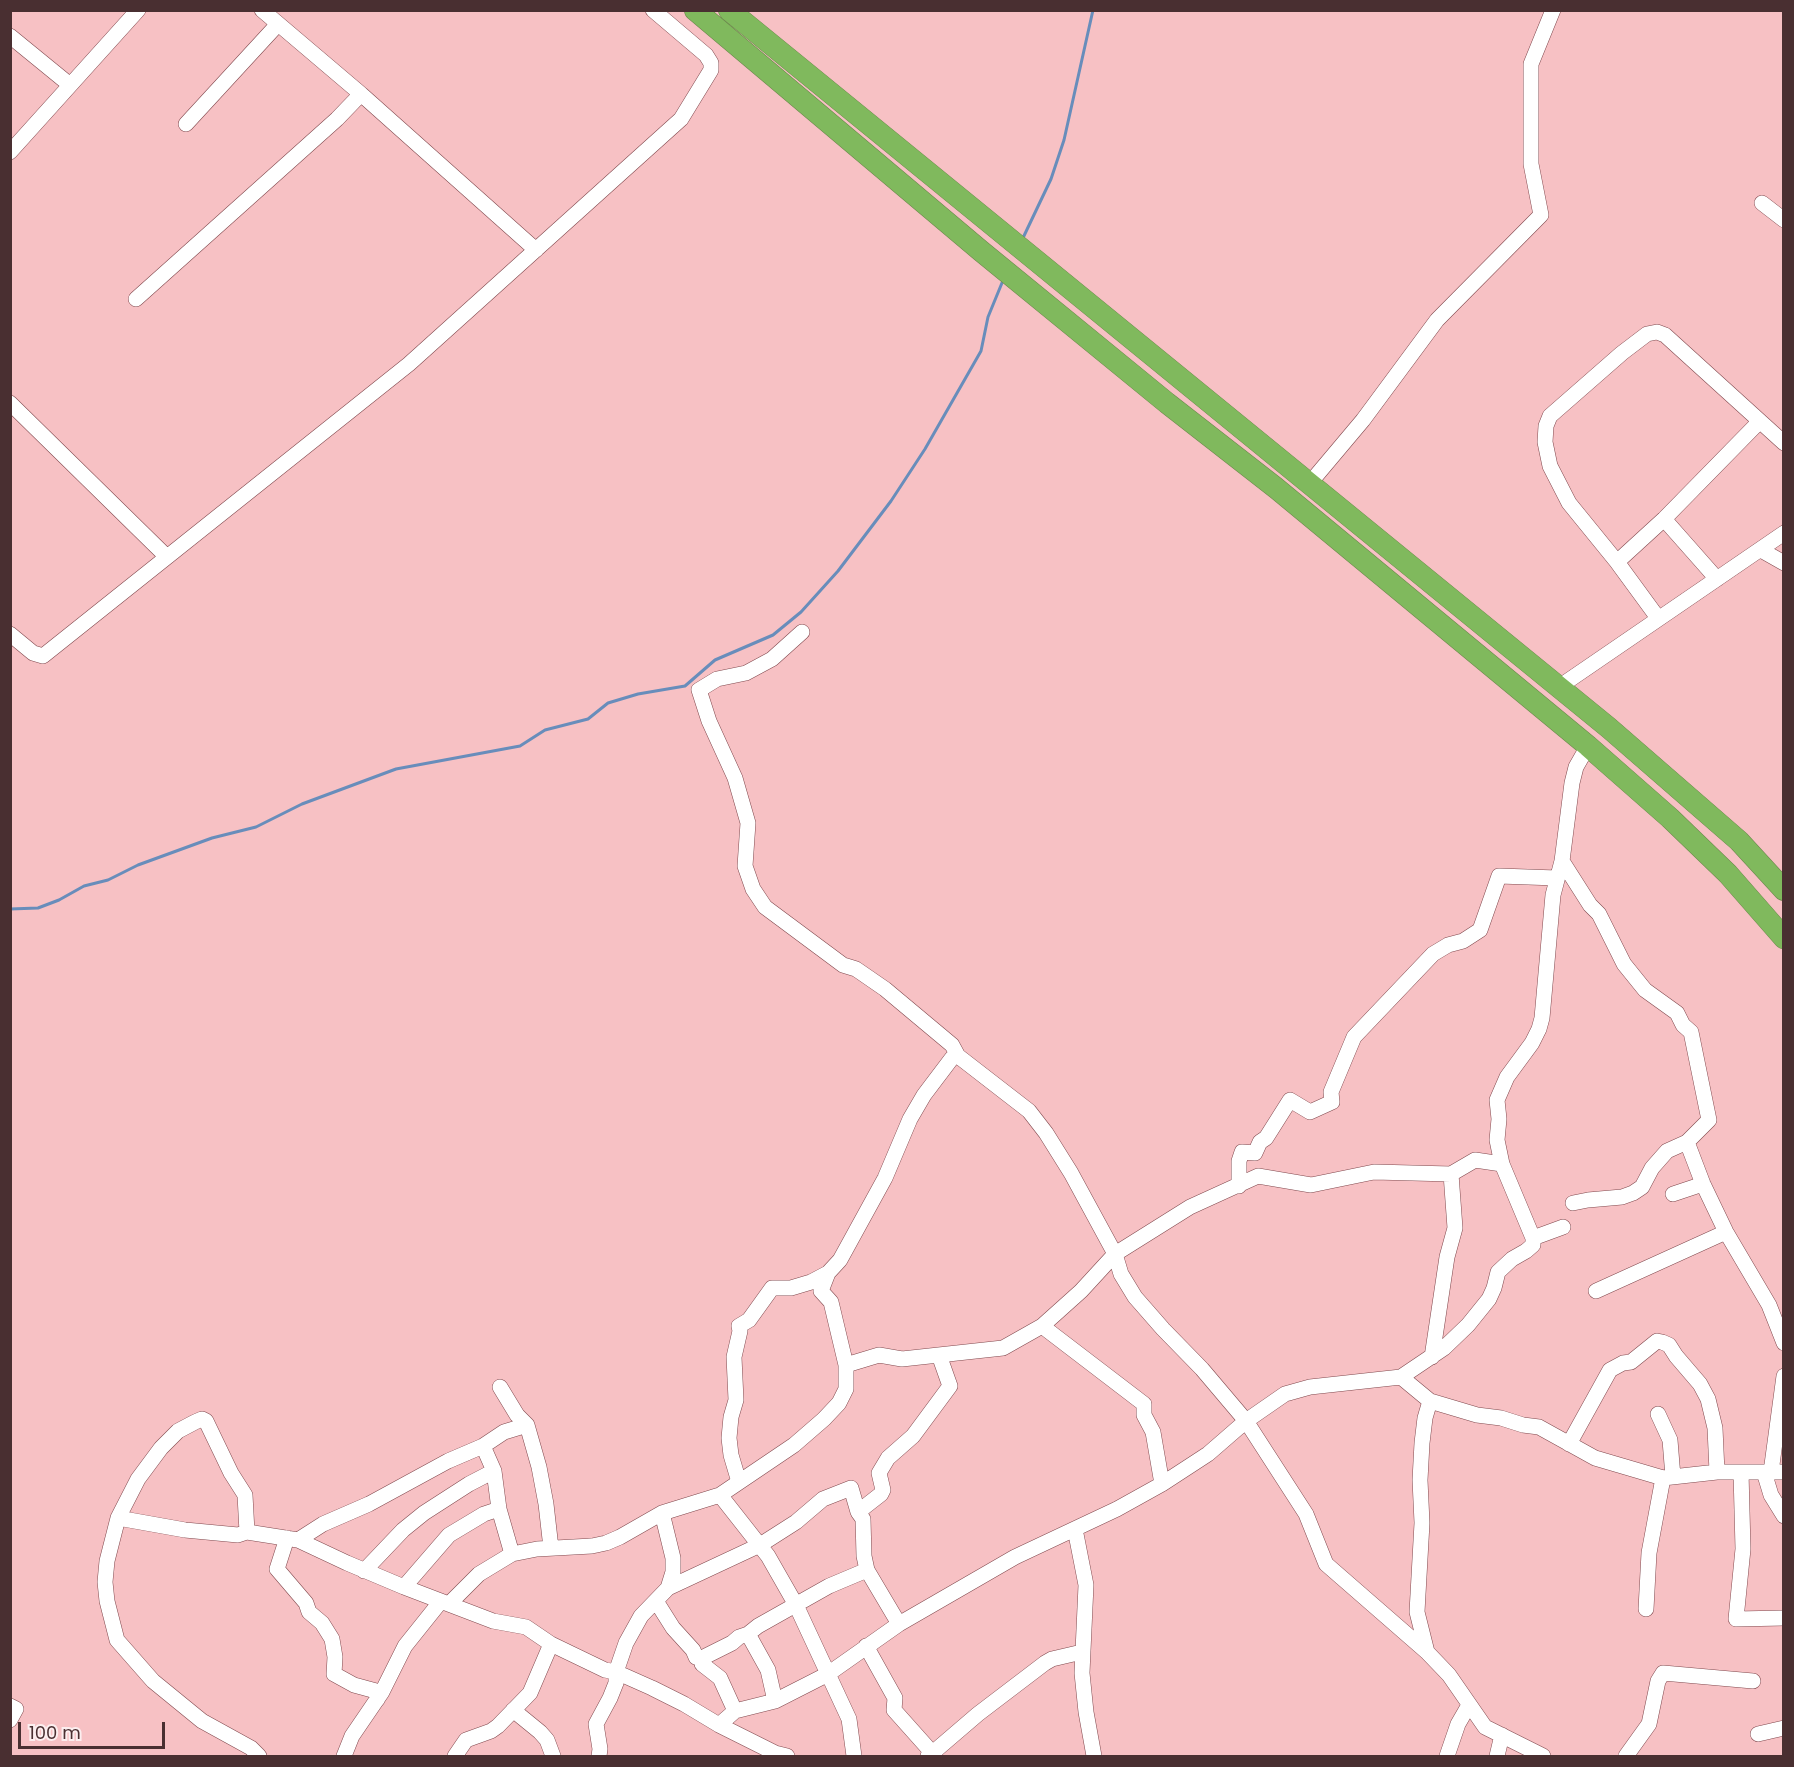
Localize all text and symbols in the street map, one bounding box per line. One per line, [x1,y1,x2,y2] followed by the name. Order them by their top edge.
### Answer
[21,1710,168,1748] scale bar
[29,1720,81,1745] text: 100 m

